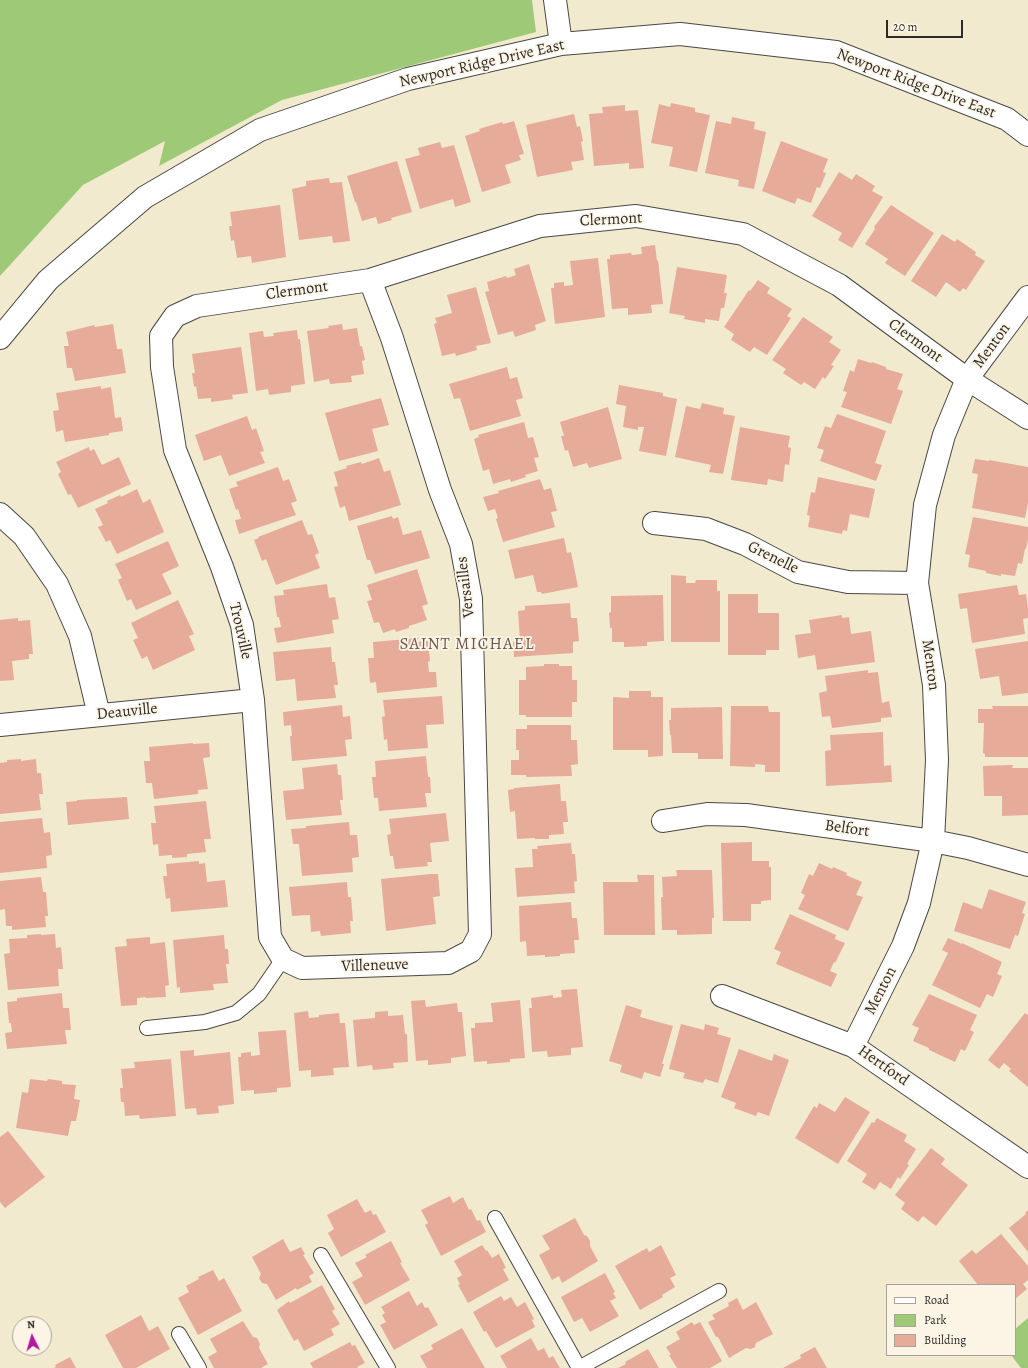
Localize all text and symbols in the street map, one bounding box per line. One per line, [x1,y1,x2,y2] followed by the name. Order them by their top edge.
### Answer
[888,12,965,38] scale bar
[893,19,917,35] text: 20 m
[397,36,567,92] street label: Newport Ridge Drive East
[834,45,998,123] street label: Newport Ridge Drive East
[579,209,643,231] street label: Clermont
[265,277,329,305] street label: Clermont
[884,315,946,367] street label: Clermont
[969,320,1015,372] street label: Menton
[744,537,802,579] street label: Grenelle
[453,555,479,619] street label: Versailles
[224,601,256,661] street label: Trouville
[399,635,535,655] district label: SAINT MICHAEL
[917,638,943,692] street label: Menton
[96,699,158,725] street label: Deauville
[823,816,871,842] street label: Belfort
[341,955,409,977] street label: Villeneuve
[861,964,901,1018] street label: Menton
[854,1042,912,1090] street label: Hertford
[886,1284,1016,1356] legend
[924,1292,949,1308] text: Road
[924,1312,947,1328] text: Park
[12,1316,52,1356] north arrow
[26,1317,36,1332] text: N
[924,1332,966,1348] text: Building

